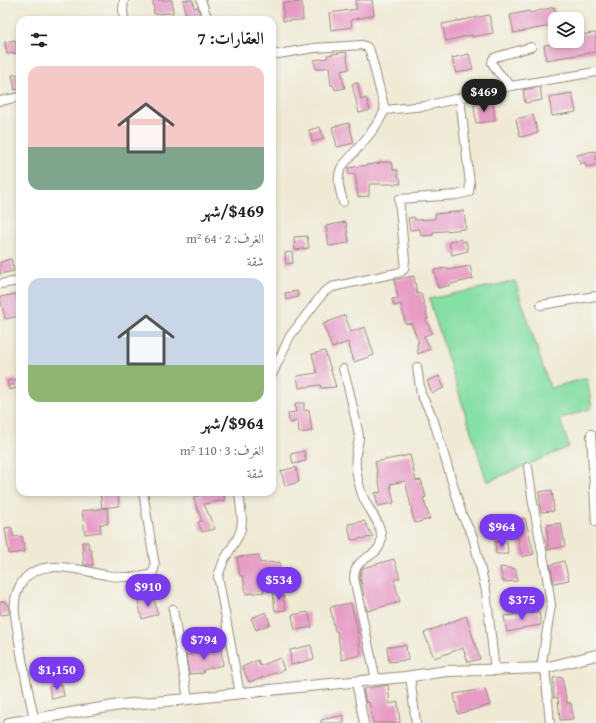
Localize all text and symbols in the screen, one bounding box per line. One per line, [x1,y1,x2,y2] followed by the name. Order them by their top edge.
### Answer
[548,12,584,48] map controls
[548,12,584,48] button: layers
[197,25,264,50] text: العقارات: 7
[28,29,50,51] icon: filters
[460,79,508,113] pin: $469
[471,82,497,101] text: $469
[110,92,182,164] icon: home
[201,198,264,223] text: $469/شهر
[186,229,264,248] text: الغرف: 2 · 64 m²
[247,252,264,271] text: شقة
[110,304,182,376] icon: home
[201,410,264,435] text: $964/شهر
[180,441,264,460] text: الغرف: 3 · 110 m²
[247,464,264,483] text: شقة
[478,514,526,548] pin: $964
[489,517,515,536] text: $964
[255,567,303,601] pin: $534
[266,570,292,589] text: $534
[124,574,172,608] pin: $910
[135,577,161,596] text: $910
[498,587,546,621] pin: $375
[509,590,535,609] text: $375
[180,627,228,661] pin: $794
[191,630,217,649] text: $794
[24,657,90,691] pin: $1,150
[38,660,76,679] text: $1,150

